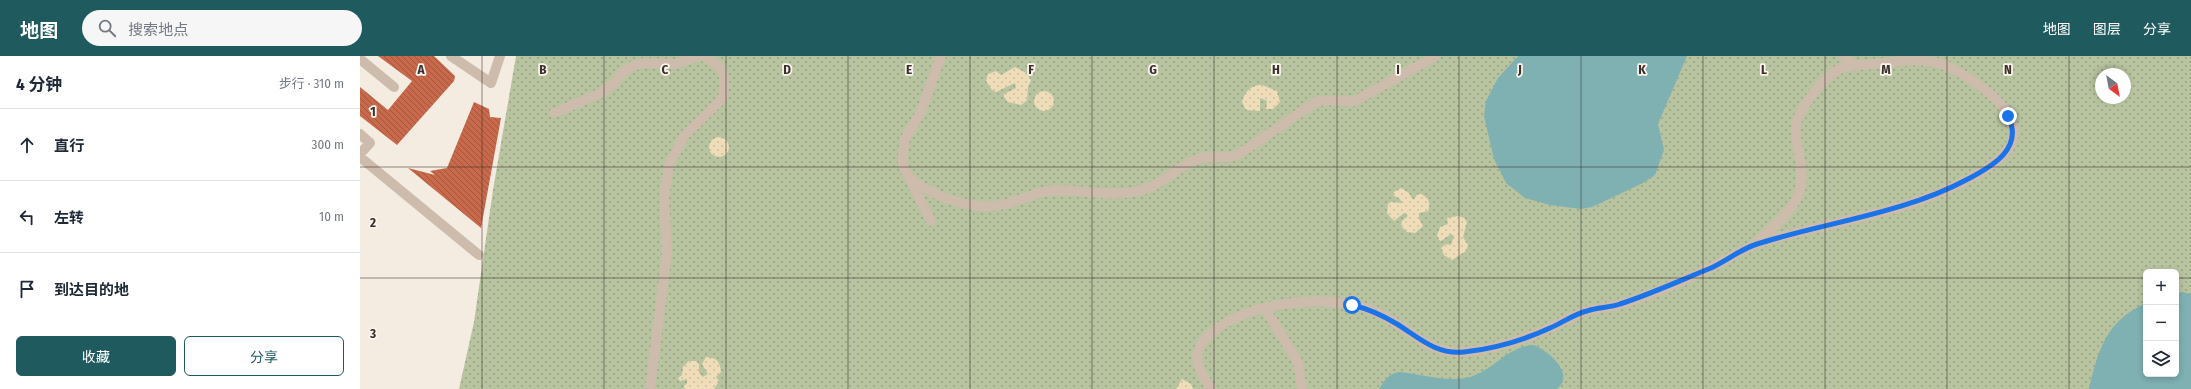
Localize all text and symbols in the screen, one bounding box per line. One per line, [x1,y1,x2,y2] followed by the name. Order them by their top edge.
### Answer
[82,10,362,46] search box
[96,17,118,39] icon: search
[20,19,58,42] text: 地图
[128,21,188,39] text: 搜索地点
[2043,21,2071,38] text: 地图
[2093,21,2121,38] text: 图层
[2143,21,2171,38] text: 分享
[416,62,425,77] text: A
[539,62,547,77] text: B
[662,62,669,77] text: C
[783,62,791,77] text: D
[906,62,912,77] text: E
[1028,62,1034,77] text: F
[1149,62,1157,77] text: G
[1272,62,1280,77] text: H
[1396,62,1400,77] text: I
[1517,62,1522,77] text: J
[1638,62,1646,77] text: K
[1761,62,1767,77] text: L
[1881,62,1891,77] text: M
[2004,62,2012,77] text: N
[2095,68,2131,104] north arrow
[16,74,62,95] text: 4 分钟
[279,76,344,91] text: 步行 · 310 m
[370,104,376,119] text: 1
[1999,107,2017,125] route end
[16,134,38,156] icon: ahead
[54,137,84,155] text: 直行
[312,137,344,152] text: 300 m
[16,206,38,228] icon: left
[54,209,84,227] text: 左转
[319,209,344,224] text: 10 m
[369,215,376,230] text: 2
[2143,269,2179,377] map controls
[2143,269,2179,305] button: +
[16,278,38,300] icon: arrive
[54,281,129,299] text: 到达目的地
[1343,296,1361,314] route start
[2143,305,2179,341] button: −
[369,326,376,341] text: 3
[16,336,176,376] button: 收藏
[184,336,344,376] button: 分享
[2143,341,2179,377] button: layers

